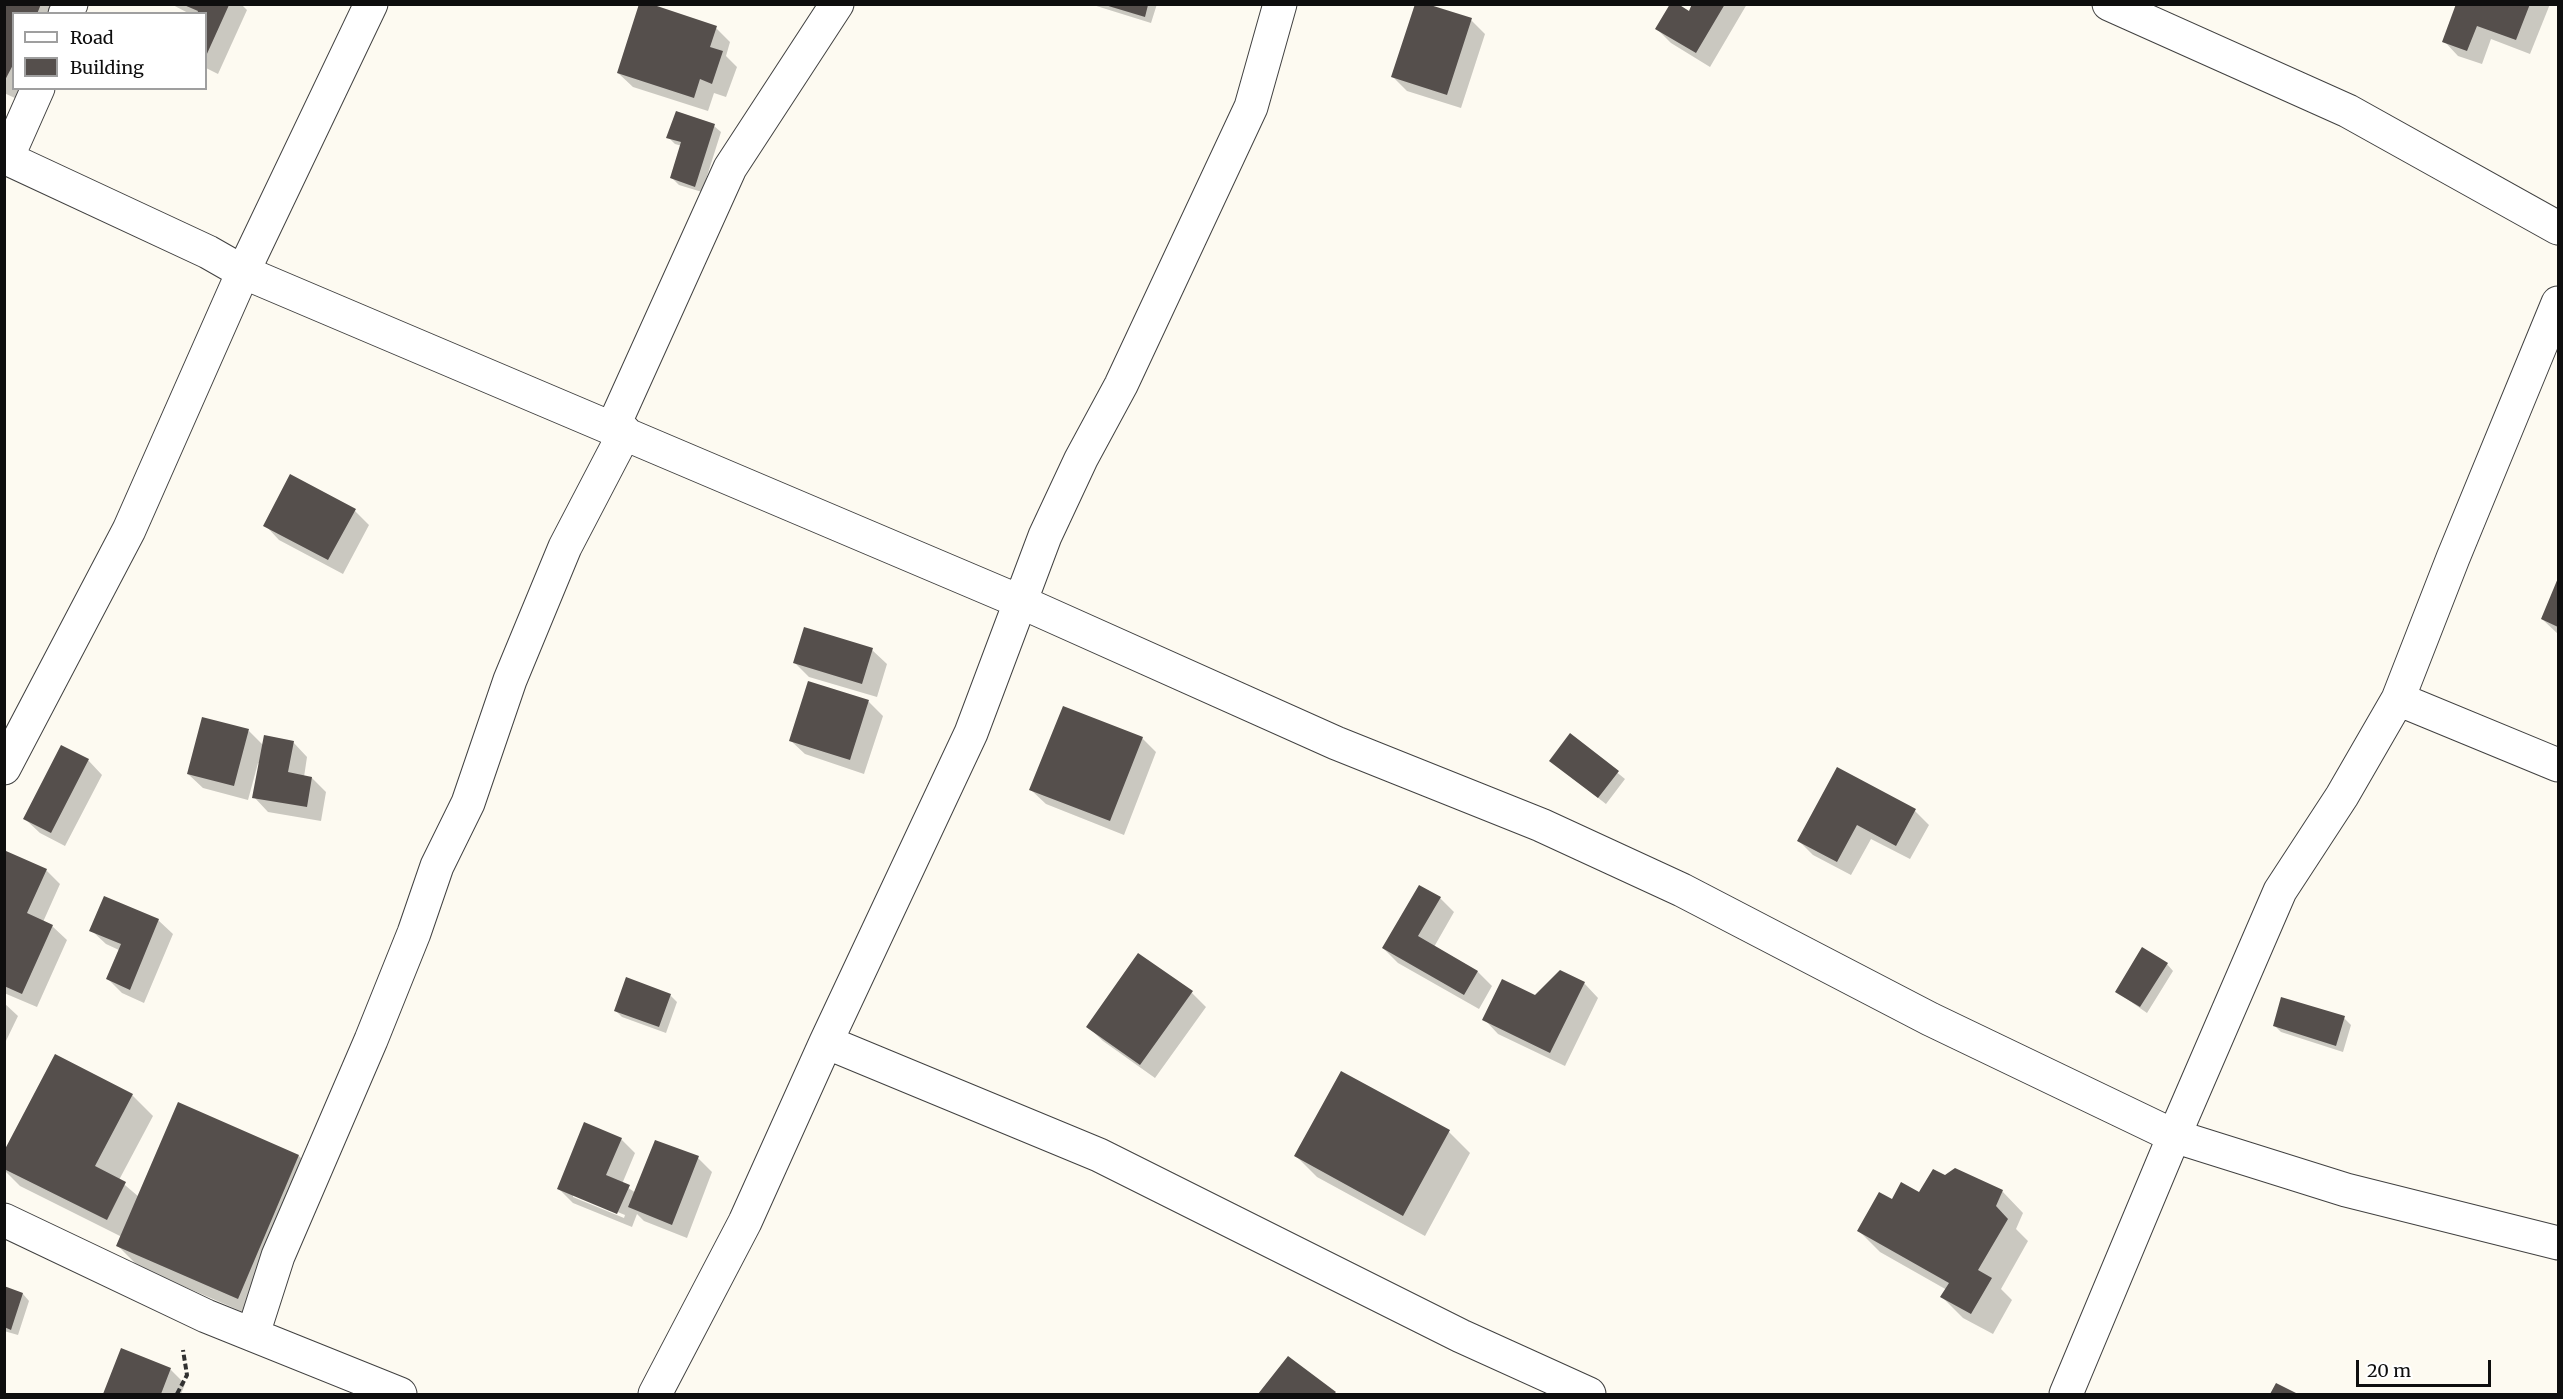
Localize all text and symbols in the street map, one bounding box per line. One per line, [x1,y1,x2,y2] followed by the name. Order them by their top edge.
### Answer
[12,12,207,90] legend
[70,26,114,49] text: Road
[70,56,144,79] text: Building
[2359,1348,2494,1386] scale bar
[2367,1359,2411,1382] text: 20 m

